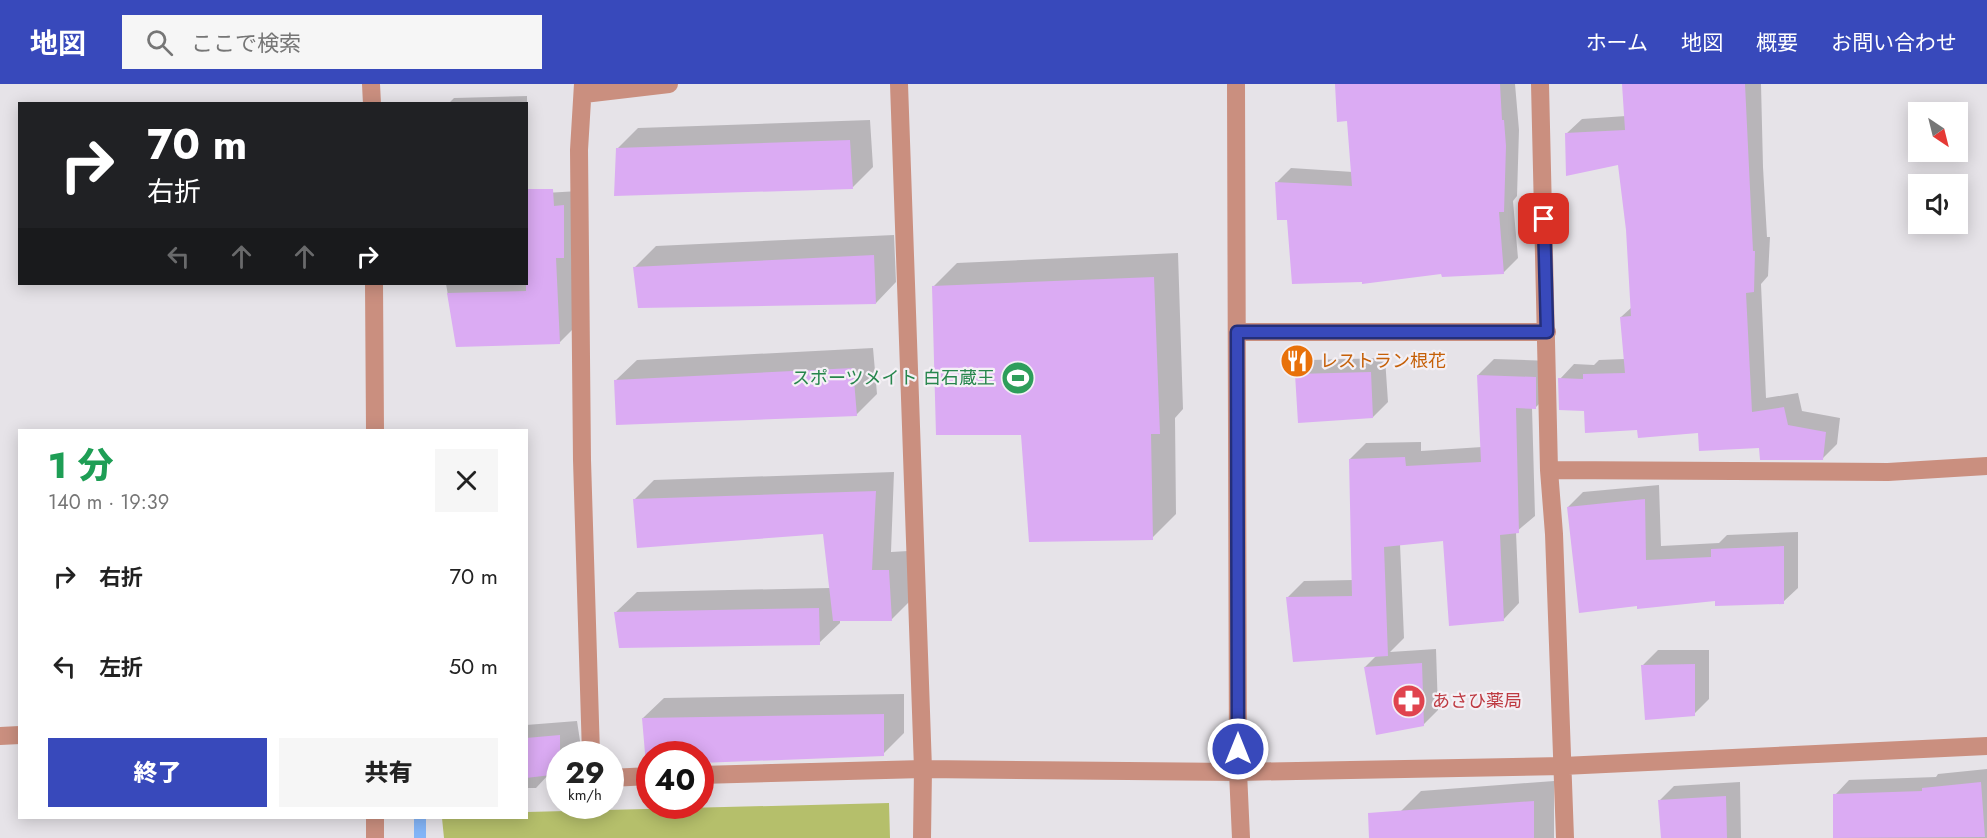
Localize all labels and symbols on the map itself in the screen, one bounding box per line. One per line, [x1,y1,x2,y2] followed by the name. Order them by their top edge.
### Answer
[1908,102,1968,162] north arrow
[1518,193,1569,244] pin
[1279,343,1315,379] restaurant icon: レストラン根花
[1320,348,1446,374] place label: レストラン根花
[1000,360,1036,396] sports icon: スポーツメイト 白石蔵王
[792,365,995,391] place label: スポーツメイト 白石蔵王
[1391,683,1427,719] pharmacy icon: あさひ薬局
[1432,688,1522,714] place label: あさひ薬局
[1206,717,1270,781] position arrow
[636,741,714,819] speed limit sign: 40

